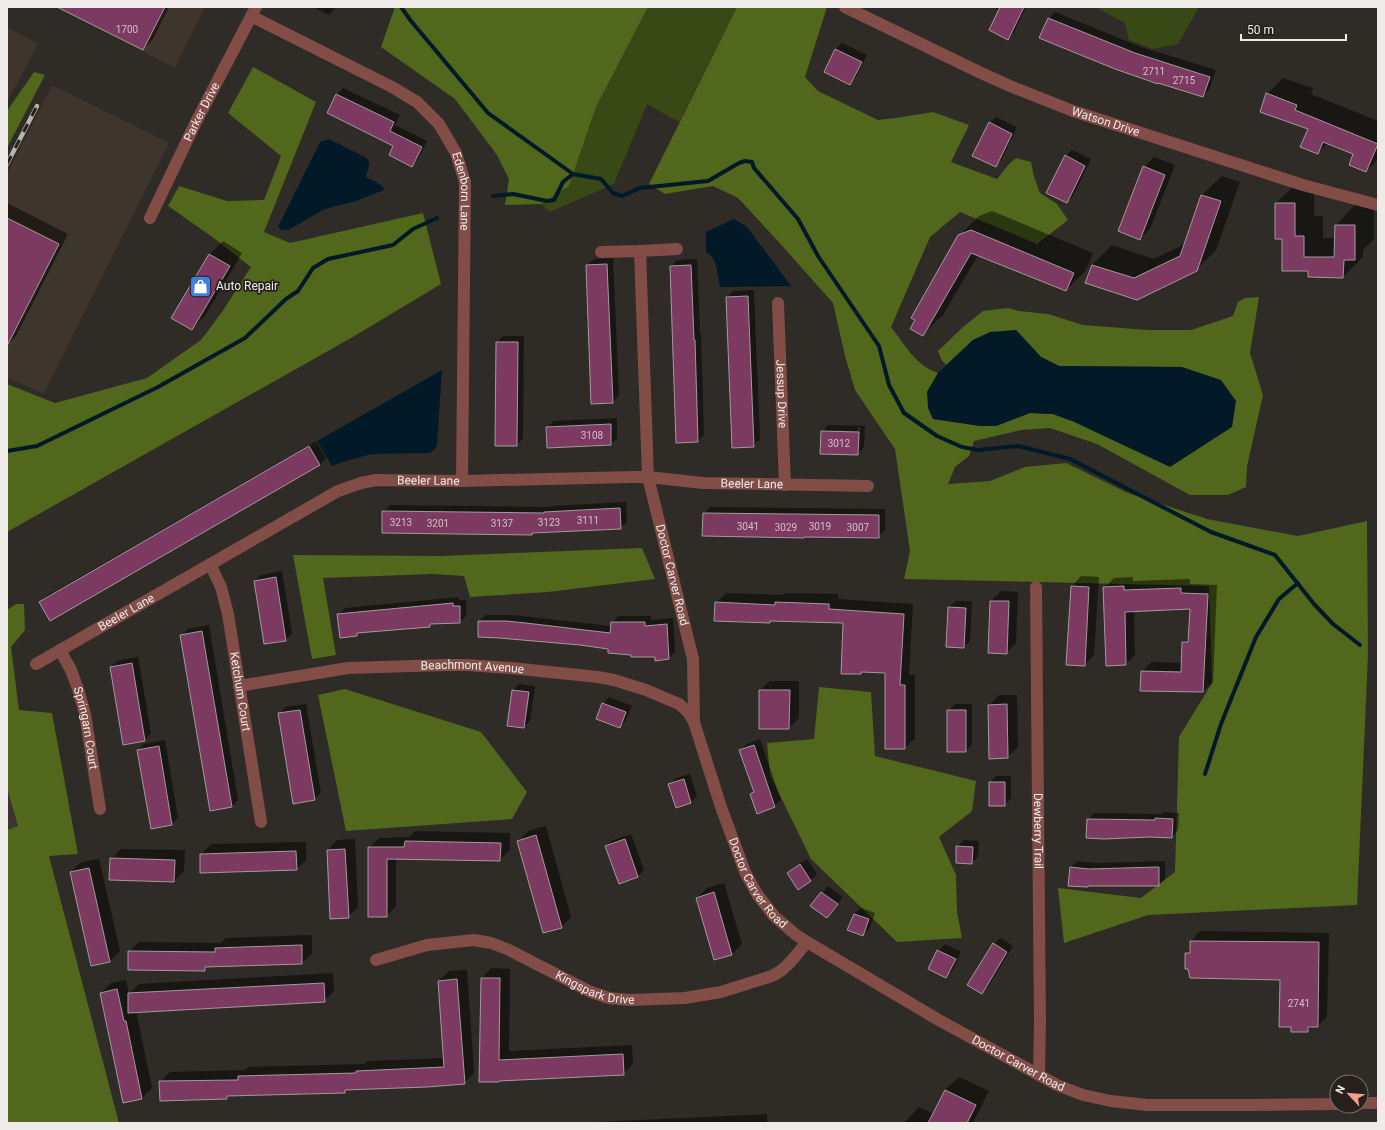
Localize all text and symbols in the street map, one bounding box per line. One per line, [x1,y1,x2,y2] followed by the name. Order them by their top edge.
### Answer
[1241,16,1346,42] scale bar
[1247,23,1274,37] text: 50 m
[116,24,139,35] house number: 1700
[1143,66,1165,77] house number: 2711
[1173,75,1196,86] house number: 2715
[181,80,222,144] street label: Parker Drive
[1070,104,1141,139] street label: Watson Drive
[449,150,472,231] street label: Edenborn Lane
[187,273,213,299] shop icon: Auto Repair
[216,279,278,293] place label: Auto Repair
[773,359,790,429] street label: Jessup Drive
[581,430,604,441] house number: 3108
[828,438,851,449] house number: 3012
[397,473,460,488] street label: Beeler Lane
[720,476,783,491] street label: Beeler Lane
[577,515,599,526] house number: 3111
[390,517,412,528] house number: 3213
[538,517,560,528] house number: 3123
[427,518,449,529] house number: 3201
[491,518,514,529] house number: 3137
[737,521,759,532] house number: 3041
[809,521,831,532] house number: 3019
[775,522,797,533] house number: 3029
[847,522,870,533] house number: 3007
[653,523,691,627] street label: Doctor Carver Road
[96,591,157,634] street label: Beeler Lane
[227,651,254,732] street label: Ketchum Court
[421,658,525,676] street label: Beachmont Avenue
[71,685,101,770] street label: Springarn Court
[1031,793,1046,869] street label: Dewberry Trail
[726,836,790,931] street label: Doctor Carver Road
[553,968,635,1007] street label: Kingspark Drive
[1288,998,1310,1009] house number: 2741
[969,1033,1067,1094] street label: Doctor Carver Road
[1329,1074,1369,1114] north arrow
[1333,1083,1348,1096] text: N

